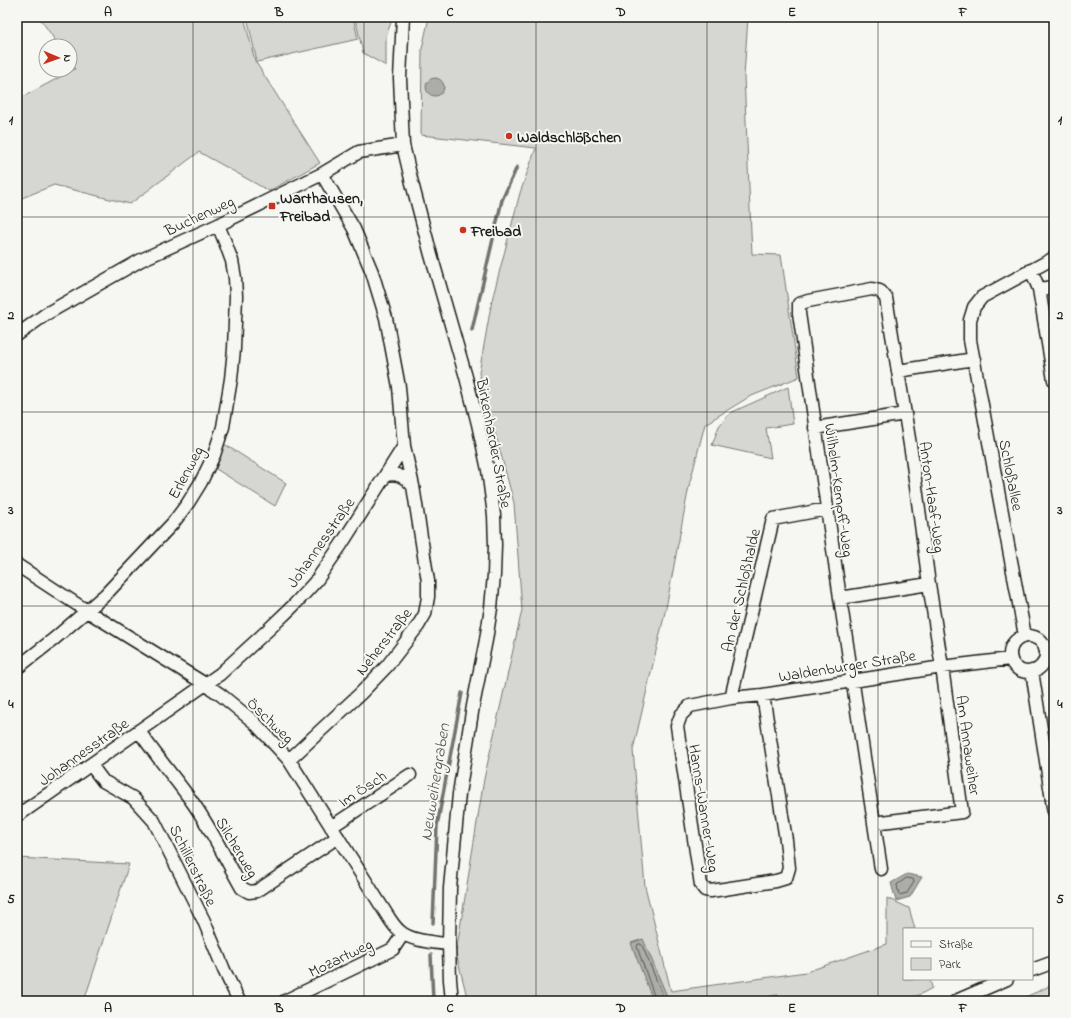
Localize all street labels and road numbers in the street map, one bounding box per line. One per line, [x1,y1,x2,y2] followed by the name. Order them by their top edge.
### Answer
[160,190,239,244] street label: Buchenweg
[468,375,518,511] street label: Birkenharder Straße
[817,422,859,559] street label: Wilhelm-Kempff-Weg
[991,438,1029,514] street label: Schloßallee
[911,440,951,554] street label: Anton-Haaf-Weg
[163,442,211,504] street label: Erlenweg
[282,492,362,593] street label: Johannesstraße
[716,526,768,654] street label: An der Schloßhalde
[350,603,419,681] street label: Neherstraße
[777,644,918,690] street label: Waldenburger Straße
[240,693,299,750] street label: Öschweg
[948,694,986,797] street label: Am Annaweiher
[34,712,135,793] street label: Johannesstraße
[681,742,725,874] street label: Hanns-Wanner-Weg
[334,765,392,814] street label: Im Ösch
[209,813,264,883] street label: Silcherweg
[162,821,223,911] street label: Schillerstraße
[305,933,377,985] street label: Mozartweg

